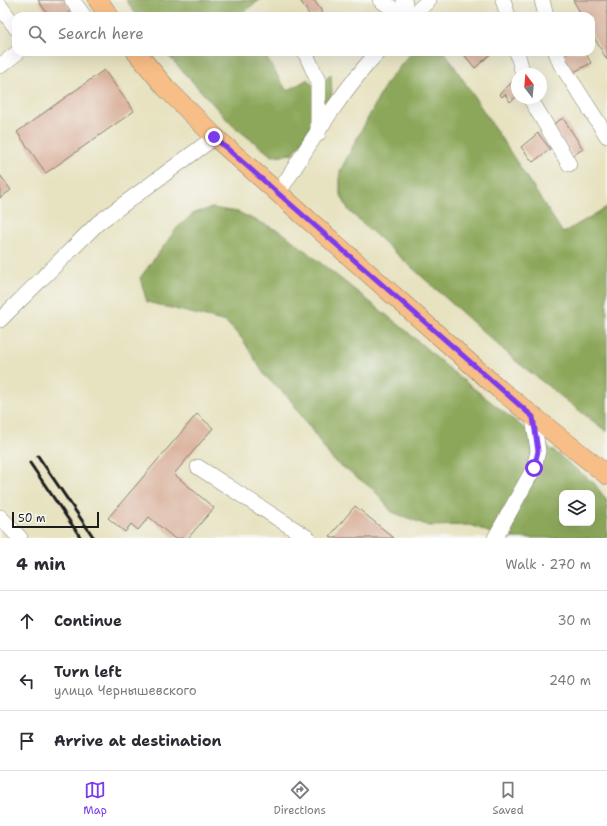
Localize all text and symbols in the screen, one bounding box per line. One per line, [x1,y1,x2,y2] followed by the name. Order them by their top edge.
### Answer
[12,12,595,56] search box
[26,23,48,45] icon: search
[58,24,144,44] text: Search here
[511,68,547,104] north arrow
[205,128,223,146] route end
[525,459,543,477] route start
[559,490,595,526] map controls
[559,490,595,526] button: layers
[12,510,99,529] scale bar
[18,511,46,526] text: 50 m
[16,553,66,575] text: 4 min
[505,556,591,573] text: Walk · 270 m
[16,610,38,632] icon: ahead
[54,611,122,631] text: Continue
[557,612,591,629] text: 30 m
[54,662,122,682] text: Turn left
[16,670,38,692] icon: left
[549,672,591,689] text: 240 m
[54,682,197,699] text: улица Чернышевского
[16,730,38,752] icon: arrive
[54,731,222,751] text: Arrive at destination
[83,779,107,818] tab: Map
[273,779,326,818] tab: Directions
[492,779,524,818] tab: Saved

